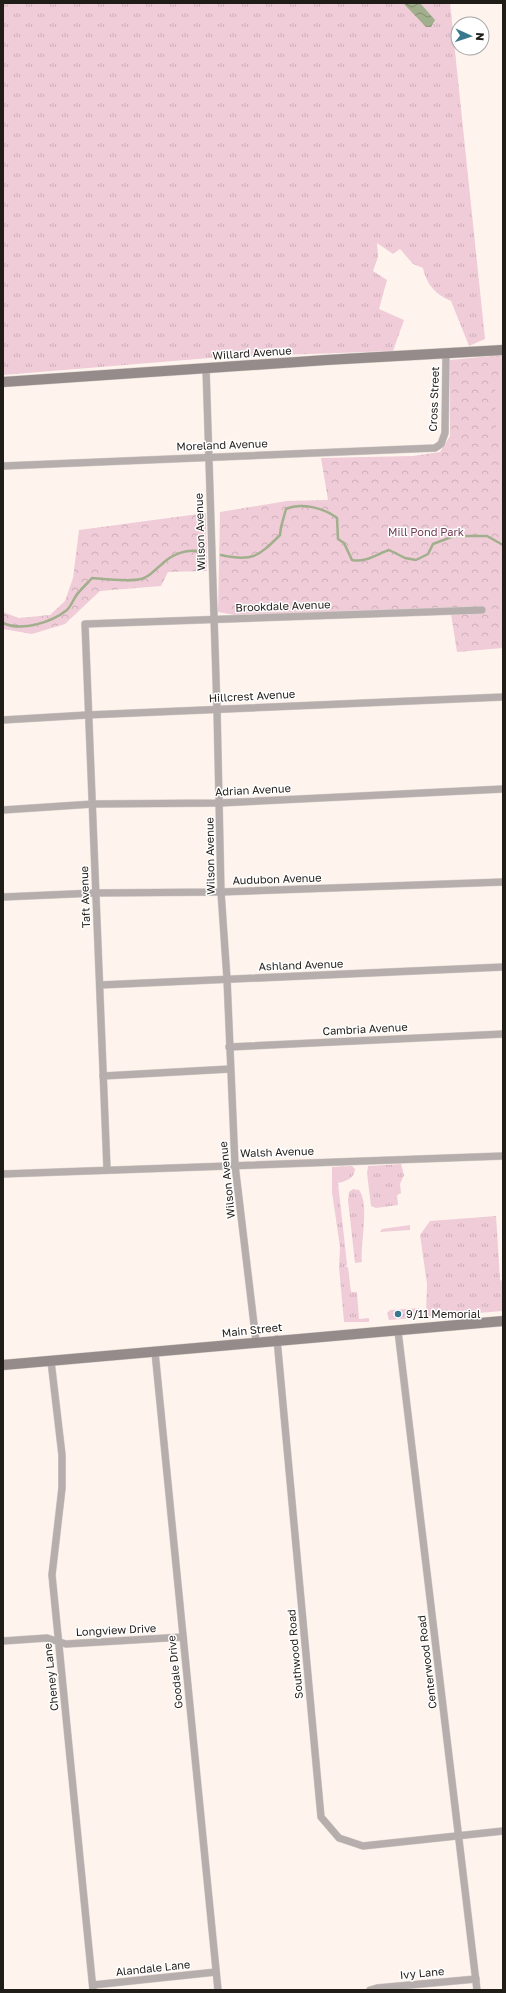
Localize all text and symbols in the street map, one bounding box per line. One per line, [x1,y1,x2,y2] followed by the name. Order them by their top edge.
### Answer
[450,16,490,56] north arrow
[474,32,487,41] text: N
[212,343,292,362] street label: Willard Avenue
[426,366,441,432] street label: Cross Street
[176,436,268,453] street label: Moreland Avenue
[192,493,207,571] street label: Wilson Avenue
[388,525,464,538] park label: Mill Pond Park
[235,597,331,614] street label: Brookdale Avenue
[208,687,296,704] street label: Hillcrest Avenue
[215,781,291,798] street label: Adrian Avenue
[202,817,217,895] street label: Wilson Avenue
[77,866,92,928] street label: Taft Avenue
[232,870,322,887] street label: Audubon Avenue
[258,957,344,972] street label: Ashland Avenue
[322,1020,408,1037] street label: Cambria Avenue
[216,1141,237,1219] street label: Wilson Avenue
[240,1144,314,1159] street label: Walsh Avenue
[406,1307,481,1320] place label: 9/11 Memorial
[393,1309,403,1319] marker: 9/11 Memorial
[221,1320,283,1339] street label: Main Street
[284,1609,305,1699] street label: Southwood Road
[414,1614,439,1710] street label: Centerwood Road
[75,1621,157,1638] street label: Longview Drive
[164,1635,185,1709] street label: Goodale Drive
[40,1642,61,1712] street label: Cheney Lane
[115,1957,191,1978] street label: Alandale Lane
[399,1964,445,1981] street label: Ivy Lane

